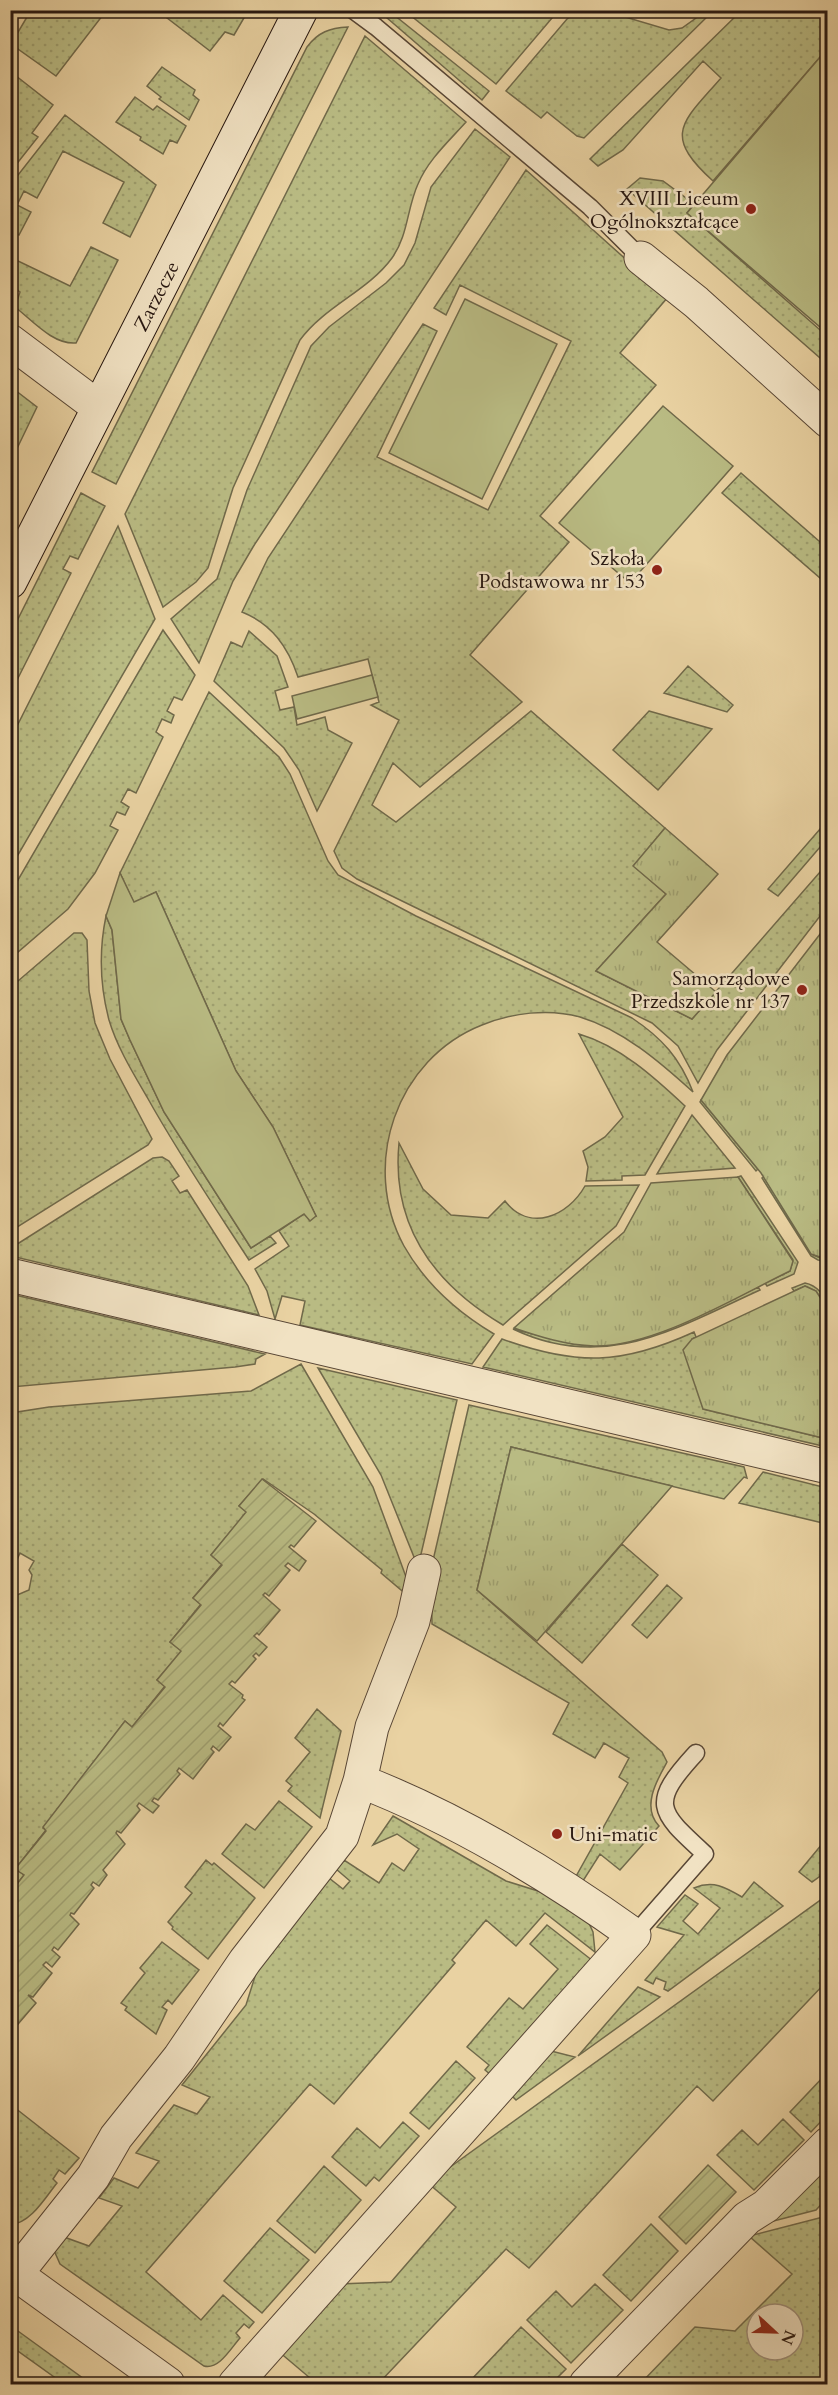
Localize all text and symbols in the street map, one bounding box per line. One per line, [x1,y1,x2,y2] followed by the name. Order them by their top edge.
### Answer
[590,185,739,235] place label: XVIII Liceum Ogólnokształcące
[744,202,758,216] marker: XVIII Liceum Ogólnokształcące
[127,257,186,336] street label: Zarzecze
[478,545,645,595] place label: Szkoła Podstawowa nr 153
[650,563,664,577] marker: Szkoła Podstawowa nr 153
[631,965,790,1015] place label: Samorządowe Przedszkole nr 137
[795,983,809,997] marker: Samorządowe Przedszkole nr 137
[569,1821,658,1848] place label: Uni-matic
[550,1827,564,1841] marker: Uni-matic
[745,2302,805,2362] north arrow
[775,2327,801,2348] text: N

